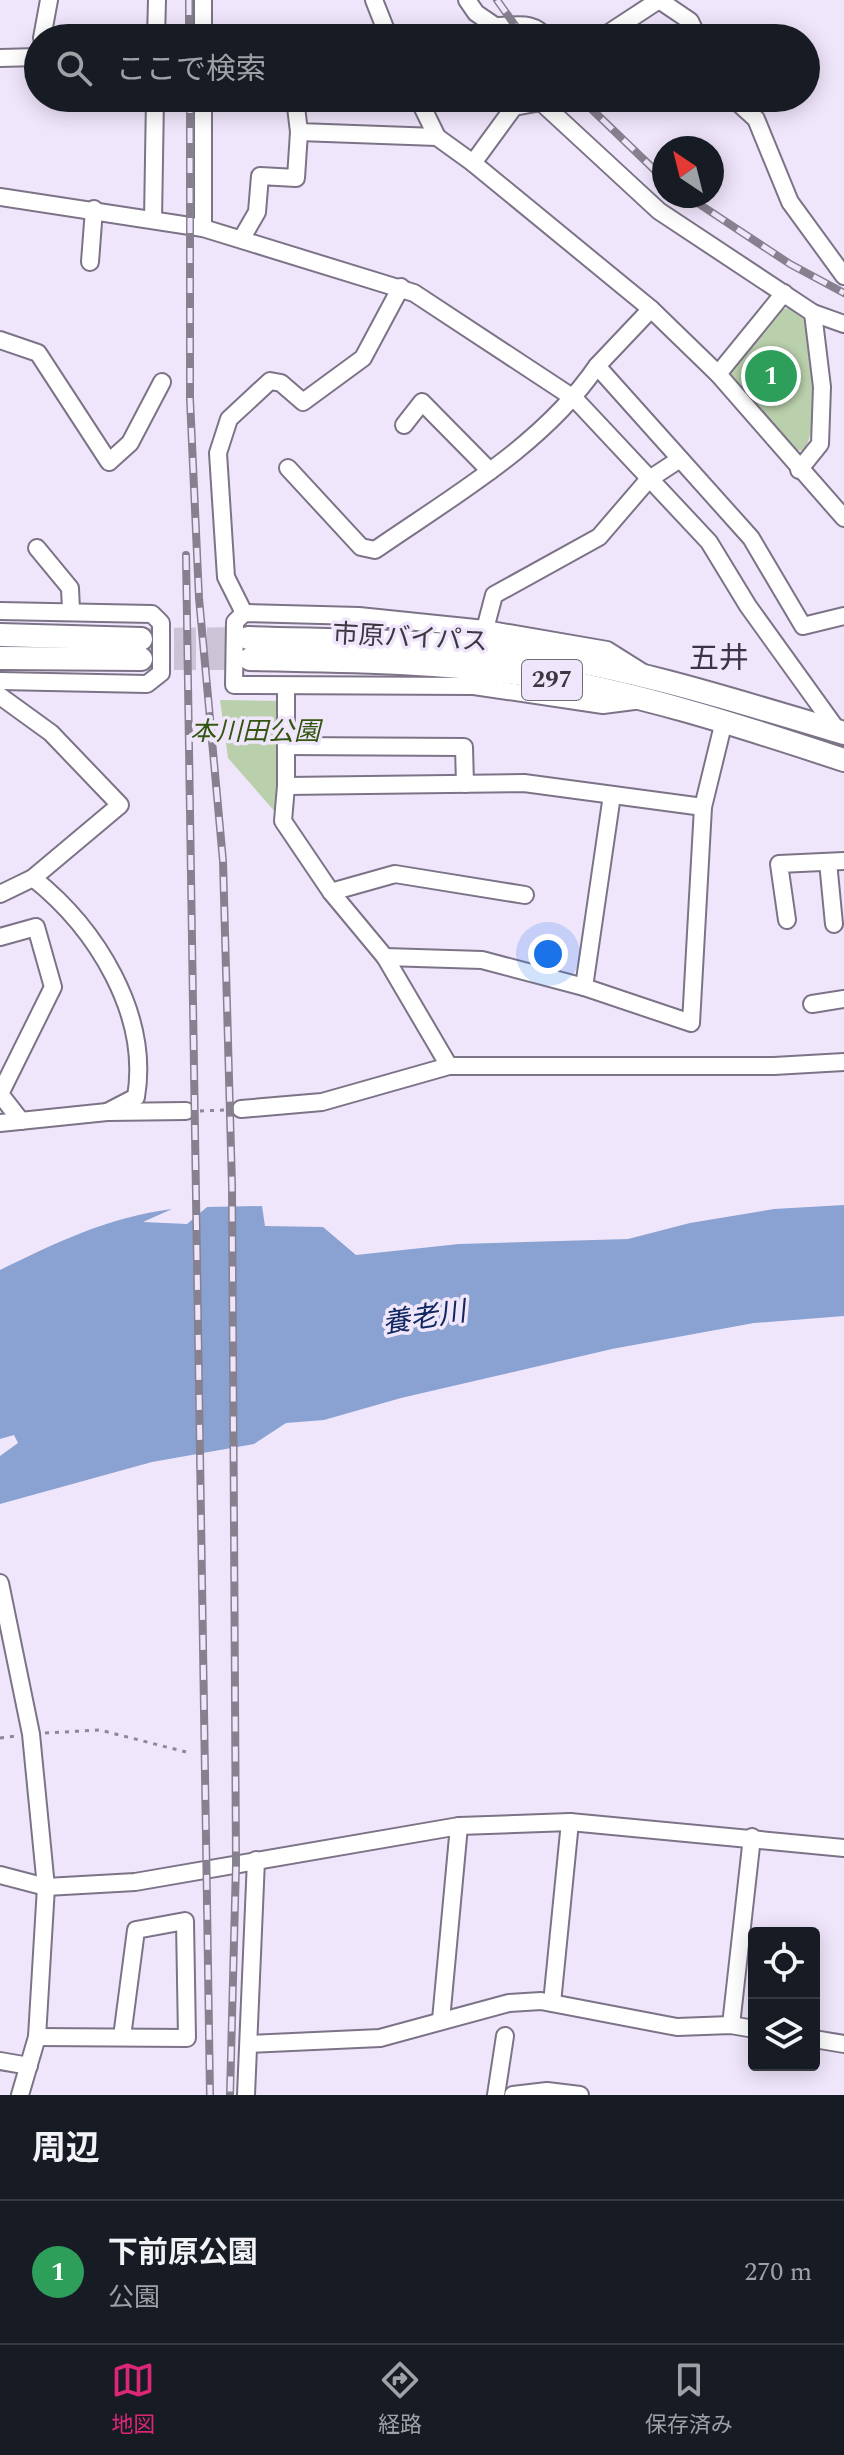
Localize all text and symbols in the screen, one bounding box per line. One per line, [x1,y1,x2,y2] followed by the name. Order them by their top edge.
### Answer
[24,24,820,112] search box
[52,46,96,90] icon: search
[116,47,266,93] text: ここで検索
[652,136,724,208] north arrow
[745,346,797,406] pin: 1
[331,614,489,662] street label: 市原バイパス
[689,636,749,682] district label: 五井
[522,660,582,700] road number: 297
[190,712,324,752] park label: 本川田公園
[528,934,568,974] your location
[379,1290,472,1346] water label: 養老川
[748,1927,820,2071] map controls
[748,1927,820,1999] button: locate
[748,1999,820,2071] button: layers
[32,2123,100,2175] text: 周辺
[108,2230,258,2276] text: 下前原公園
[51,2252,65,2292] text: 1
[744,2252,812,2292] text: 270 m
[108,2278,160,2318] text: 公園
[111,2358,155,2442] tab: 地図
[378,2358,422,2442] tab: 経路
[645,2358,733,2442] tab: 保存済み

